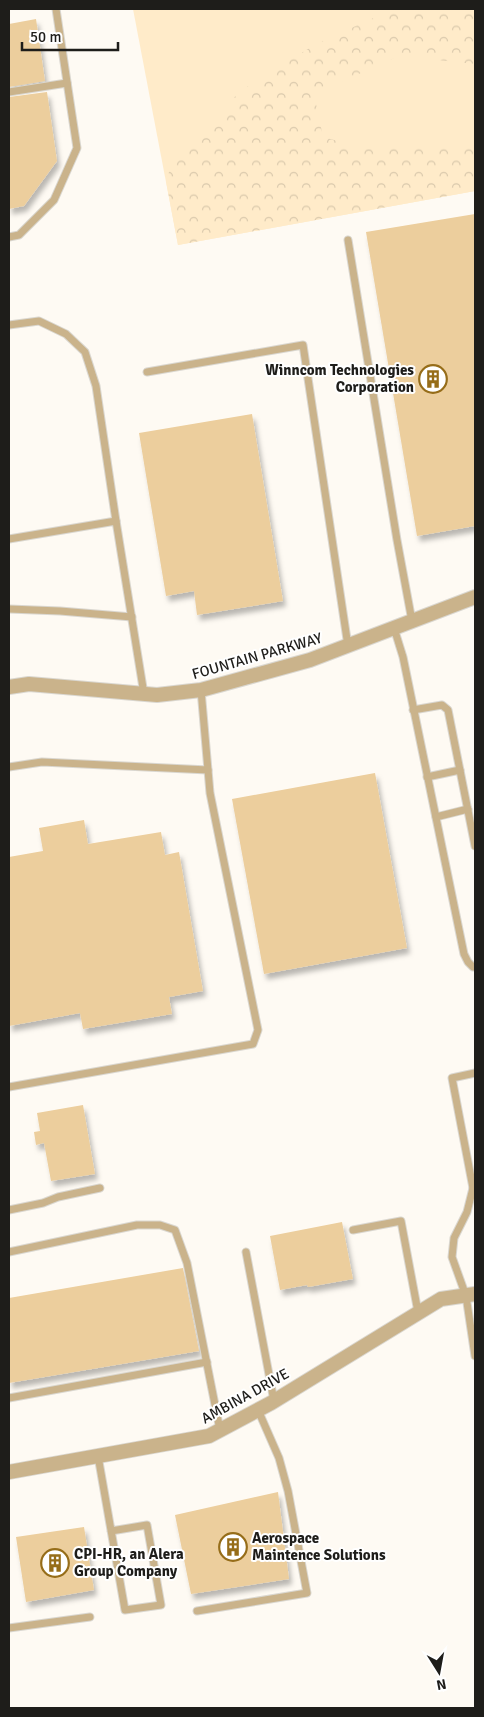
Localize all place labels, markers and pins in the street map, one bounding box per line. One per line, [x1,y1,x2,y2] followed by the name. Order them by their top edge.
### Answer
[265,361,414,396] place label: Winncom Technologies Corporation
[418,364,448,394] building icon: Winncom Technologies Corporation
[252,1529,386,1564] place label: Aerospace Maintence Solutions
[218,1532,248,1562] building icon: Aerospace Maintence Solutions
[74,1545,184,1580] place label: CPI-HR, an Alera Group Company
[40,1548,70,1578] building icon: CPI-HR, an Alera Group Company

